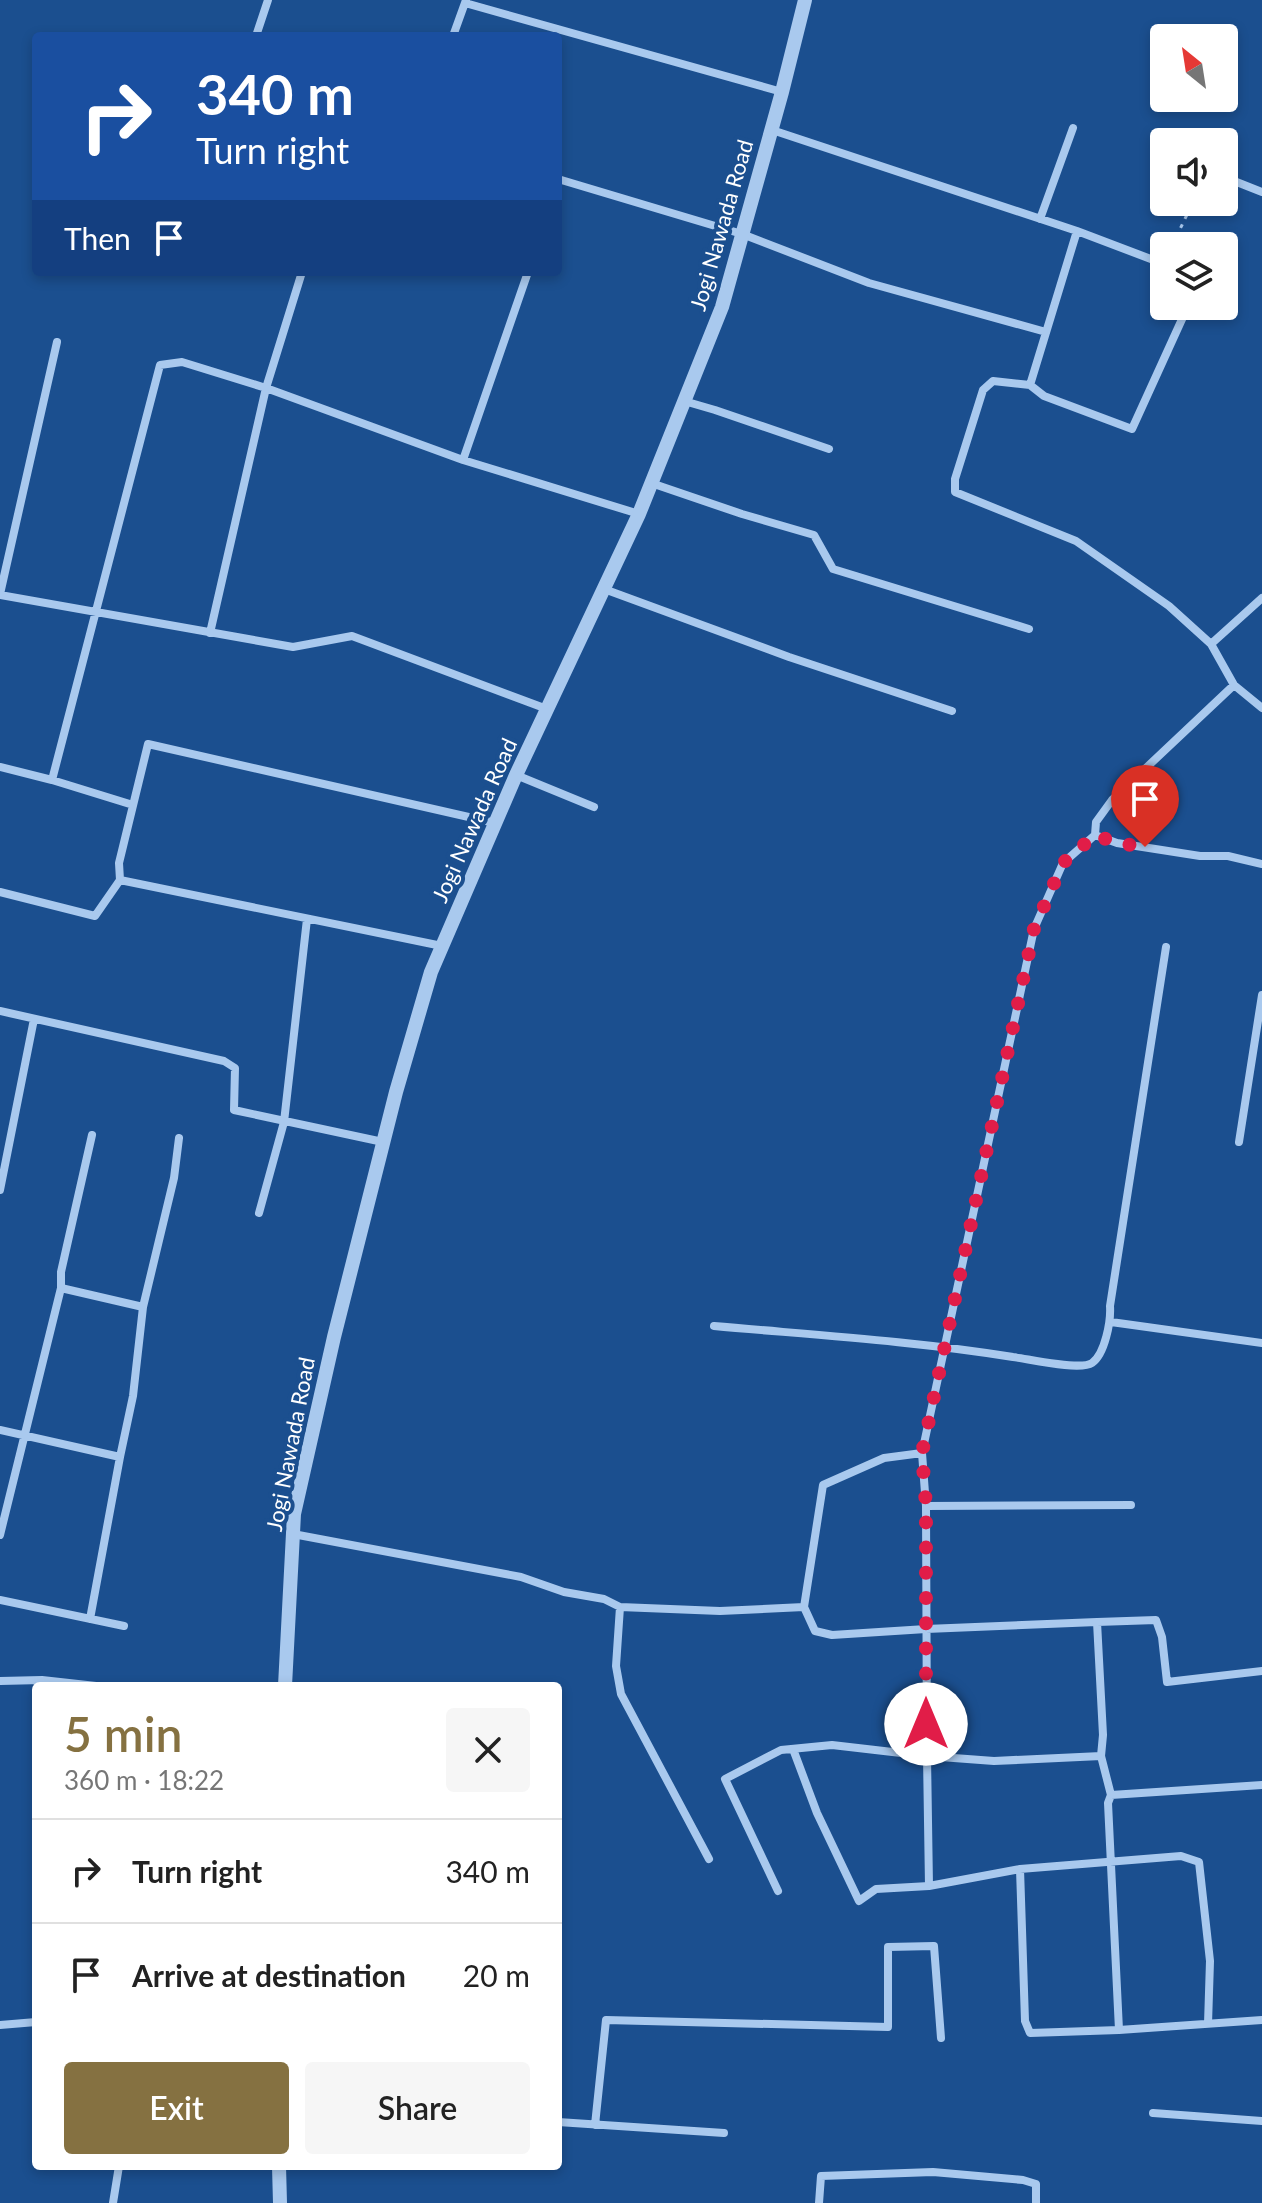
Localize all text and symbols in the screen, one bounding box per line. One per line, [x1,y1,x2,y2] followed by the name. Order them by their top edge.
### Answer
[1150,24,1238,112] north arrow
[1150,24,1238,320] map controls
[196,60,354,127] text: 340 m
[64,64,168,168] icon: right
[196,128,349,172] text: Turn right
[1150,128,1238,216] button: sound
[684,136,758,314] street label: Jogi Nawada Road
[147,216,191,260] icon: arrive
[64,220,131,256] text: Then
[1150,232,1238,320] button: layers
[426,734,522,906] street label: Jogi Nawada Road
[1111,765,1179,847] pin
[1123,777,1167,821] icon: arrive
[260,1355,320,1533] street label: Jogi Nawada Road
[884,1682,968,1766] position arrow
[64,1705,182,1762] text: 5 min
[446,1708,530,1792] button: close
[64,1764,224,1796] text: 360 m · 18:22
[64,1849,108,1893] icon: right
[132,1853,262,1889] text: Turn right
[445,1853,530,1889] text: 340 m
[64,1953,108,1997] icon: arrive
[132,1957,406,1993] text: Arrive at destination
[463,1957,530,1993] text: 20 m
[64,2062,289,2154] button: Exit
[305,2062,530,2154] button: Share

